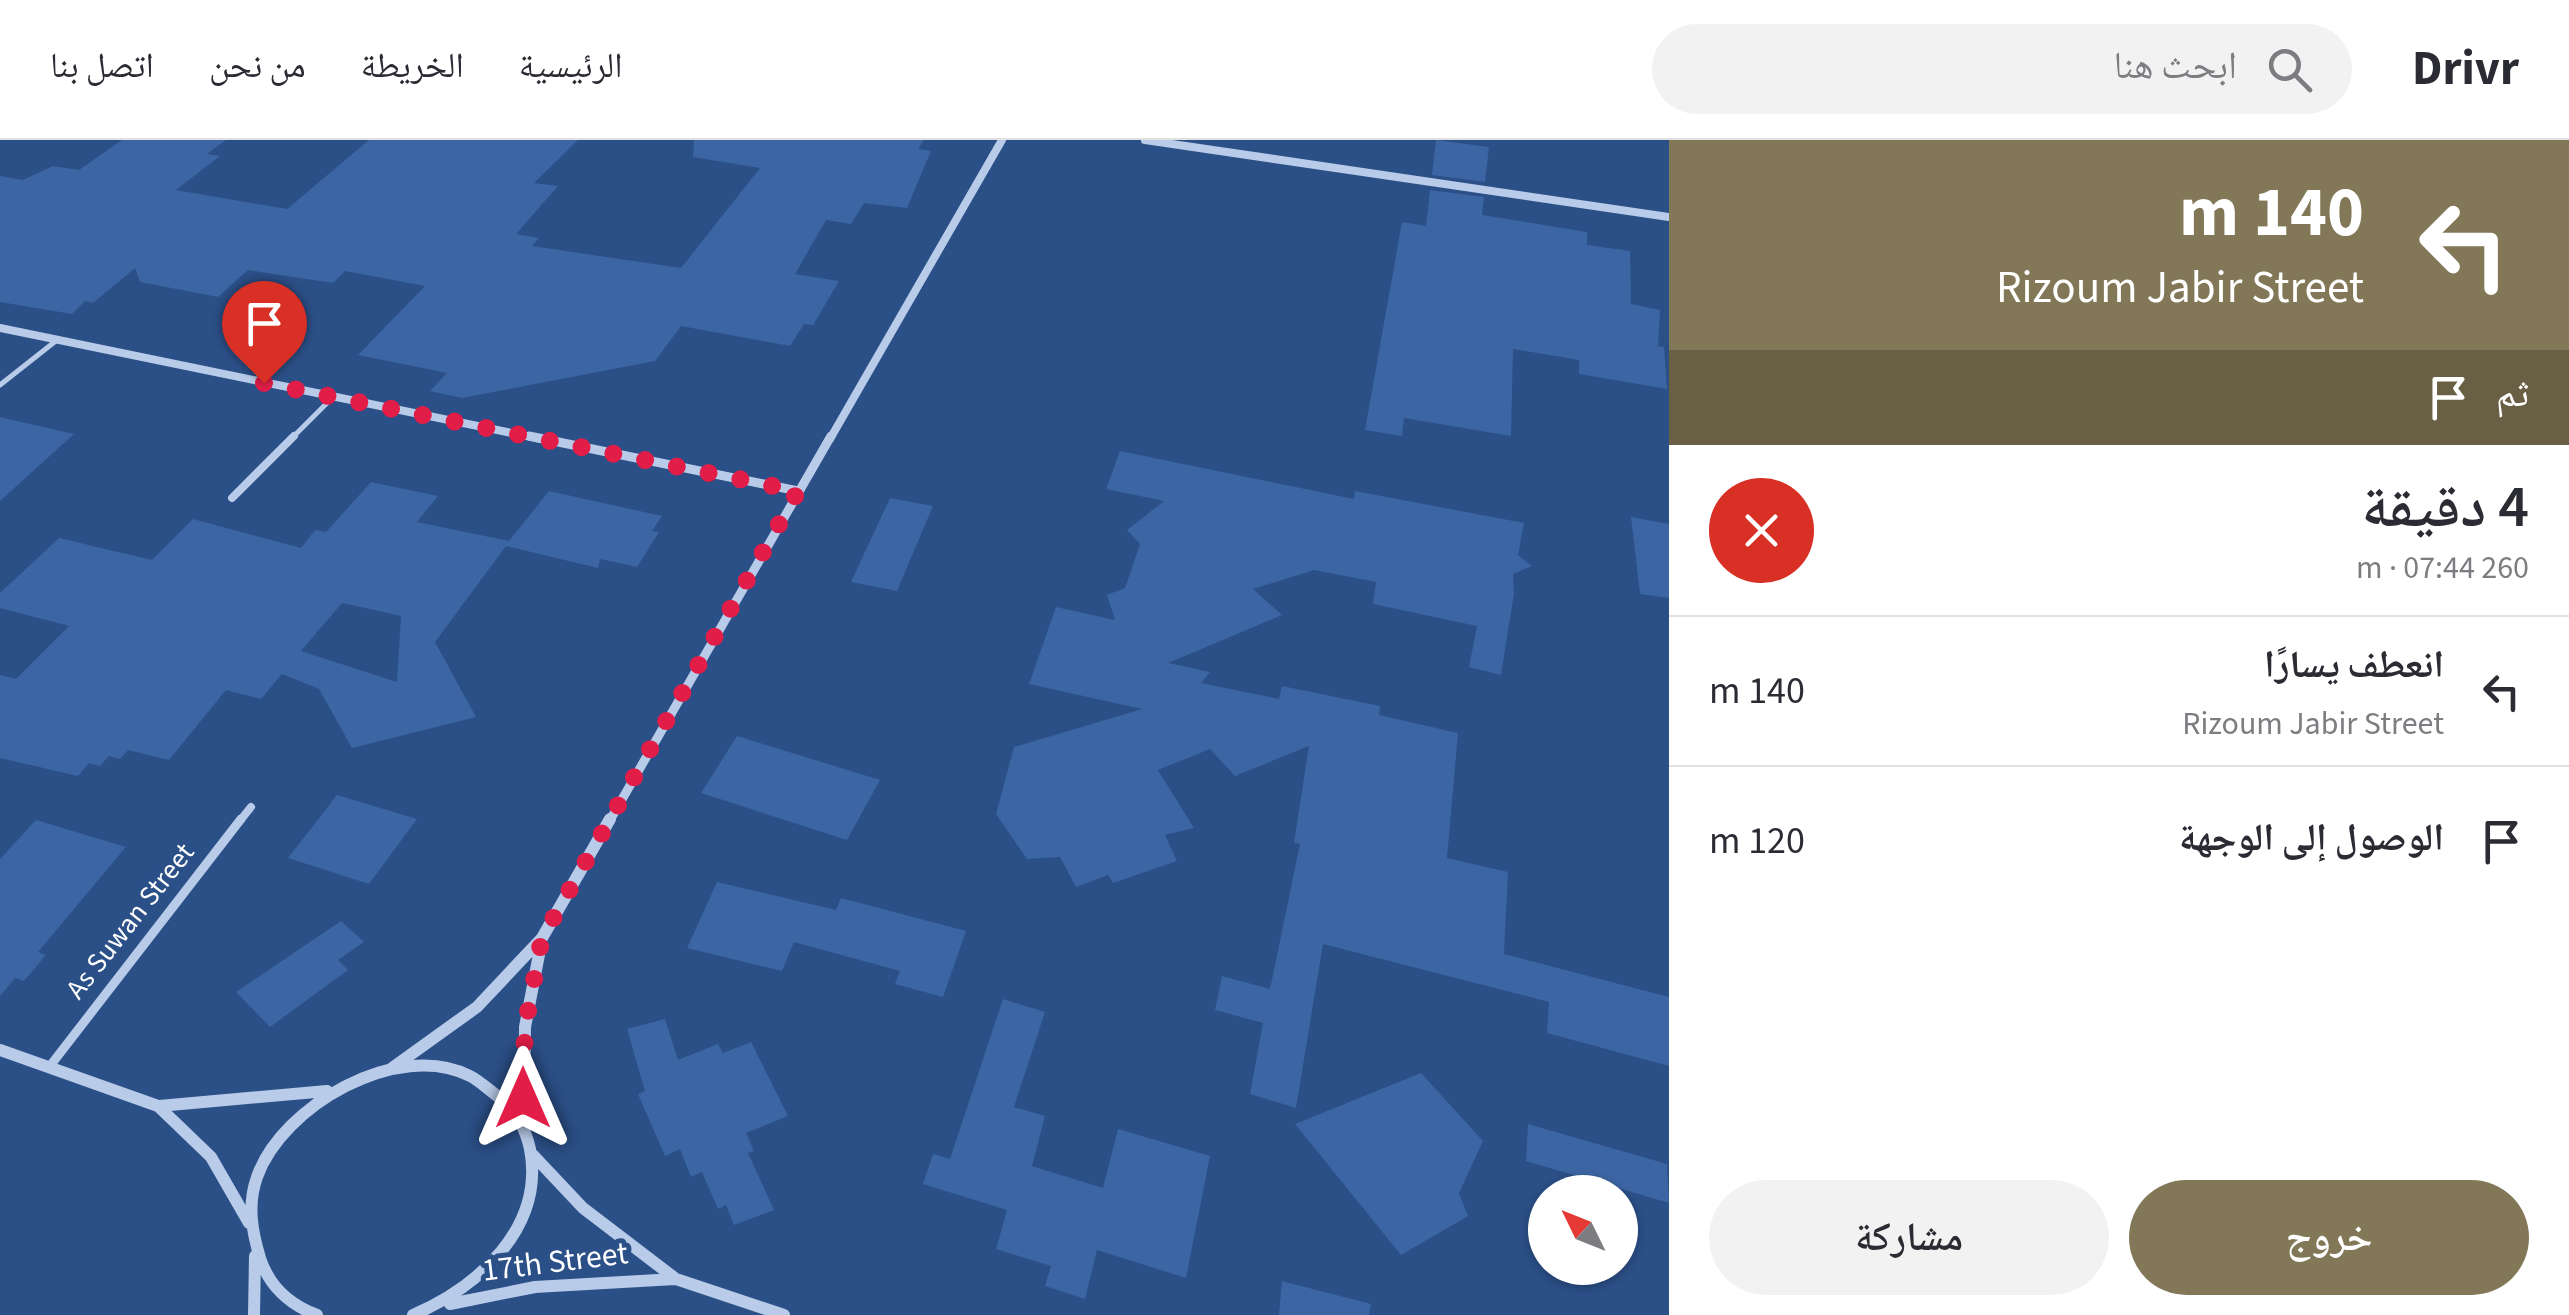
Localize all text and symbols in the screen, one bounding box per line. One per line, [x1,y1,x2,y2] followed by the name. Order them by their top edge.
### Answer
[1652,24,2352,114] search box
[2412,35,2519,103] text: Drivr
[2113,39,2237,93] text: ابحث هنا
[50,41,154,91] text: اتصل بنا
[209,41,306,91] text: من نحن
[361,41,464,91] text: الخريطة
[519,41,623,91] text: الرئيسية
[2262,42,2317,97] icon: search
[2179,163,2364,263] text: 140 m
[2399,180,2529,310] icon: left
[1996,256,2364,320] text: Rizoum Jabir Street
[222,281,307,384] pin
[237,296,292,351] icon: arrive
[2496,367,2529,421] text: ثم
[2421,370,2476,425] icon: arrive
[2362,465,2529,550] text: 4 دقيقة
[1709,478,1814,583] button: close
[2356,545,2529,591] text: 260 m · 07:44
[2264,638,2444,692] text: انعطف يسارًا
[1709,664,1805,718] text: 140 m
[2474,664,2529,719] icon: left
[2182,701,2444,747] text: Rizoum Jabir Street
[2179,811,2444,865] text: الوصول إلى الوجهة
[1709,814,1805,868] text: 120 m
[2474,814,2529,869] icon: arrive
[56,834,204,1008] street label: As Suwan Street
[471,1046,575,1150] position arrow
[1528,1175,1638,1285] north arrow
[1528,1175,1638,1285] map controls
[1709,1180,2109,1295] button: مشاركة
[2129,1180,2529,1295] button: خروج
[479,1230,631,1294] street label: 17th Street

